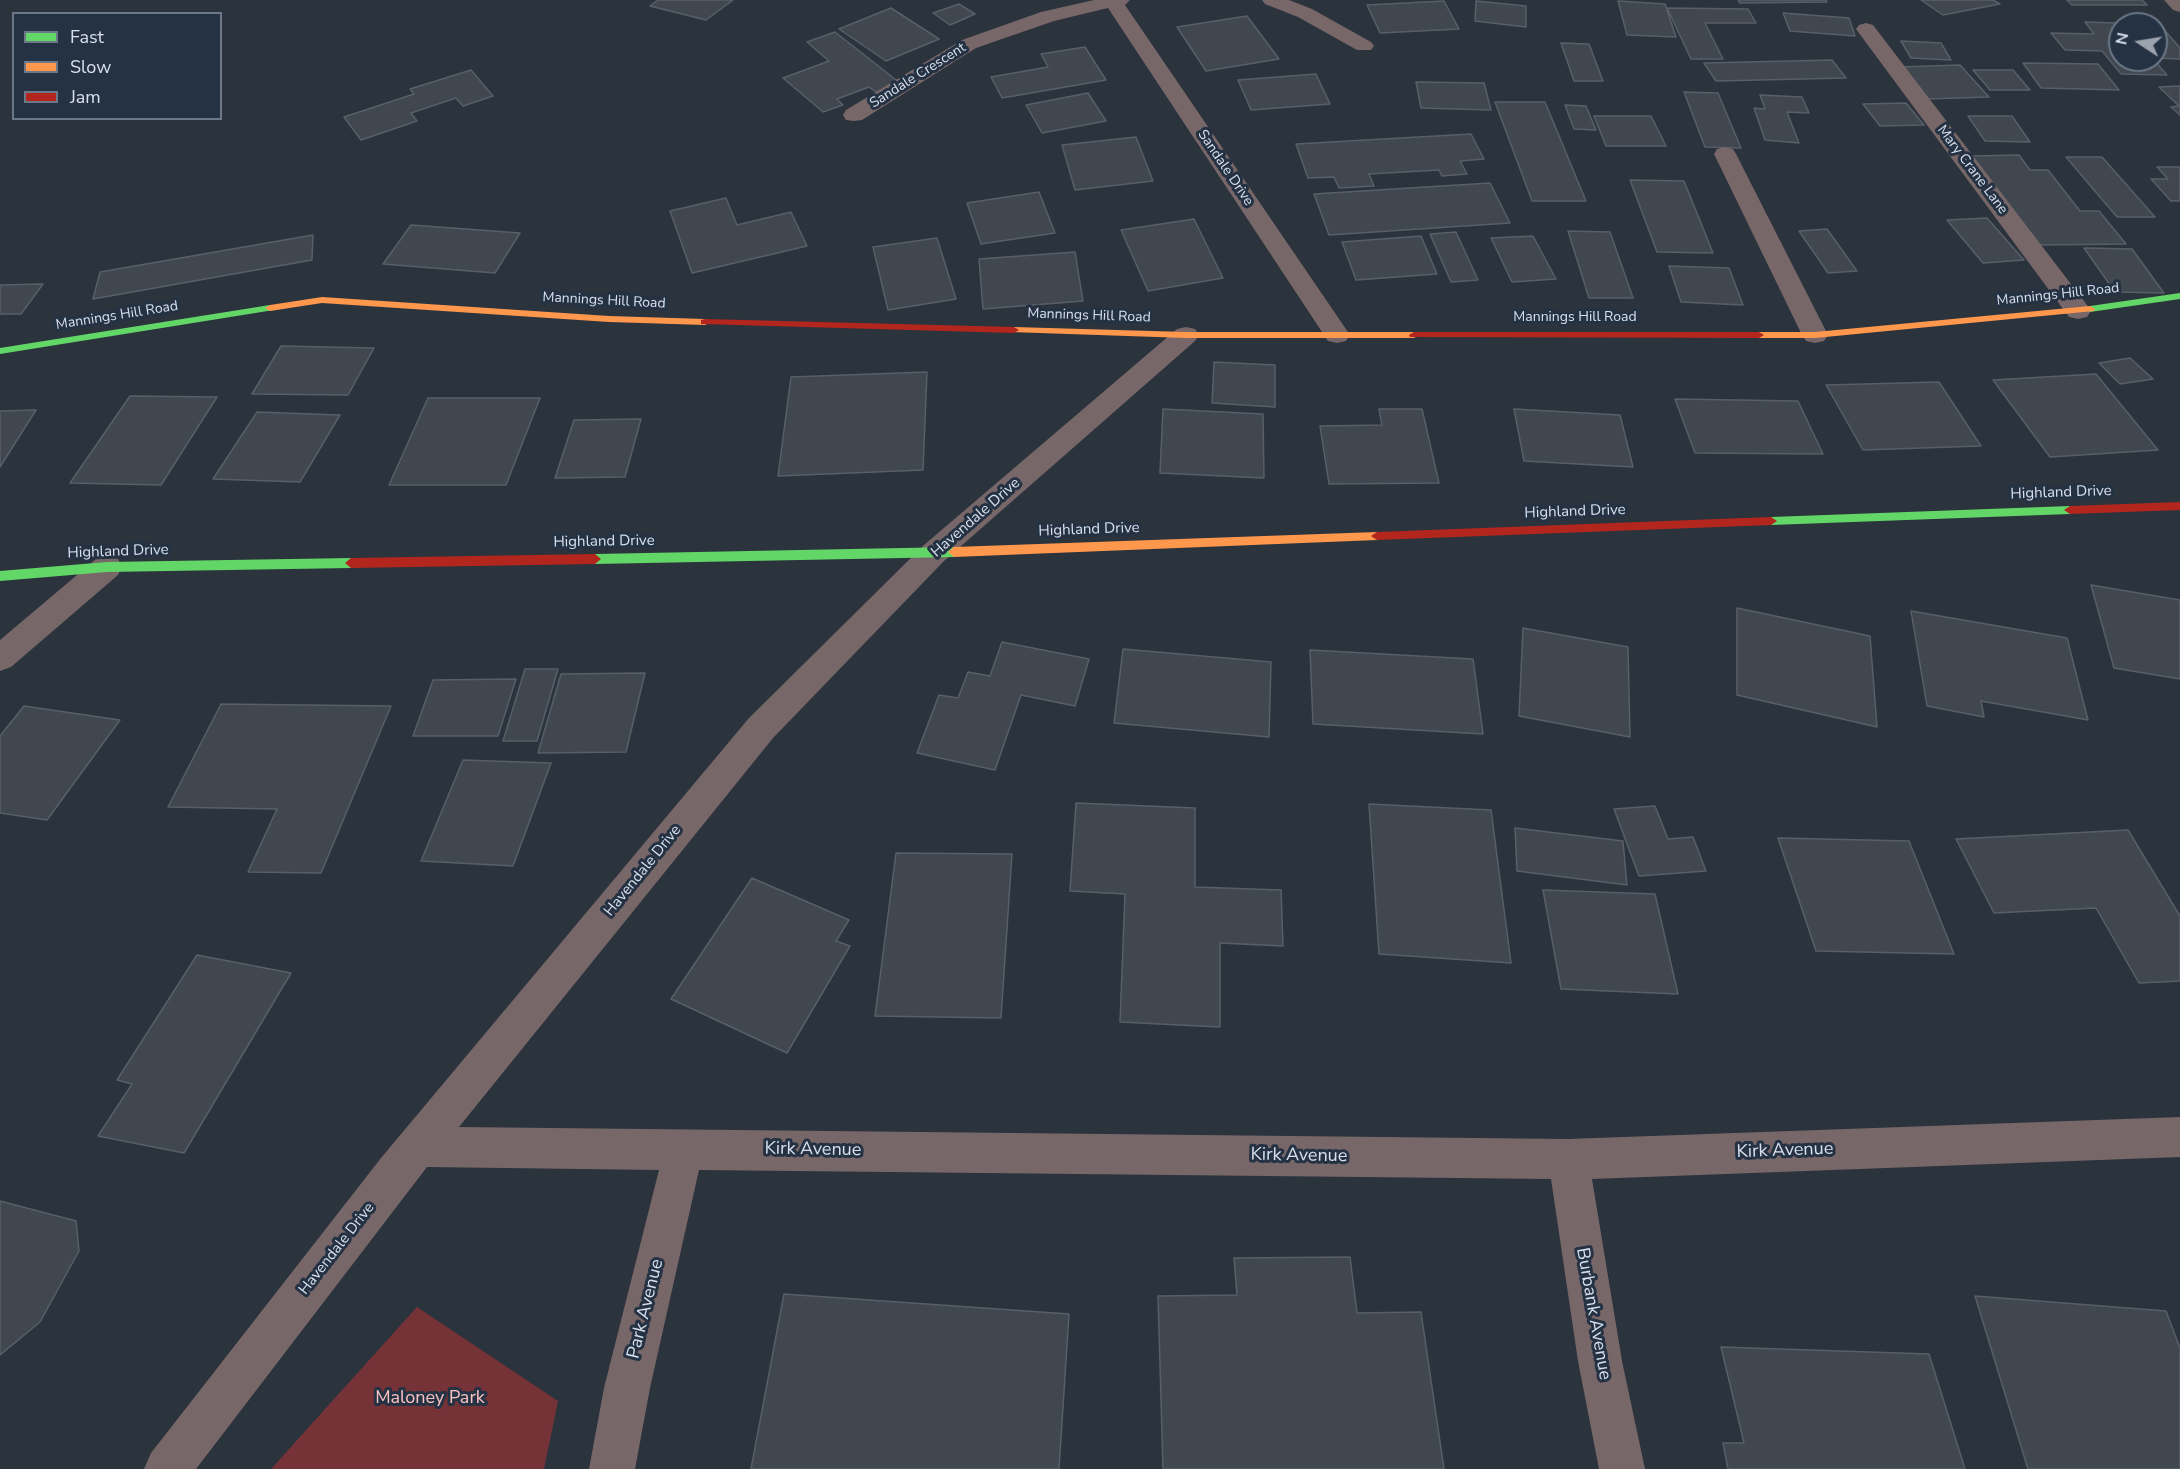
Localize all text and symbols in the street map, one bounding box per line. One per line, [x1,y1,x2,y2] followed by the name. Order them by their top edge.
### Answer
[12,12,222,120] legend
[2108,12,2168,72] north arrow
[70,25,104,49] text: Fast
[2110,31,2134,47] text: N
[867,40,969,112] street label: Sandale Crescent
[70,55,111,79] text: Slow
[70,85,101,109] text: Jam
[1933,122,2011,218] street label: Mary Crane Lane
[1193,127,1257,209] street label: Sandale Drive
[1996,280,2120,310] street label: Mannings Hill Road
[542,289,666,313] street label: Mannings Hill Road
[55,298,179,334] street label: Mannings Hill Road
[1027,305,1151,327] street label: Mannings Hill Road
[1513,310,1637,326] street label: Mannings Hill Road
[928,475,1024,561] street label: Havendale Drive
[2010,482,2112,504] street label: Highland Drive
[1524,501,1626,523] street label: Highland Drive
[1038,519,1140,541] street label: Highland Drive
[553,532,655,552] street label: Highland Drive
[67,541,169,563] street label: Highland Drive
[601,822,685,920] street label: Havendale Drive
[764,1138,862,1162] street label: Kirk Avenue
[1736,1139,1834,1163] street label: Kirk Avenue
[1250,1144,1348,1168] street label: Kirk Avenue
[295,1199,379,1299] street label: Havendale Drive
[1571,1246,1615,1382] street label: Burbank Avenue
[623,1257,669,1361] street label: Park Avenue
[375,1388,485,1410] park label: Maloney Park

